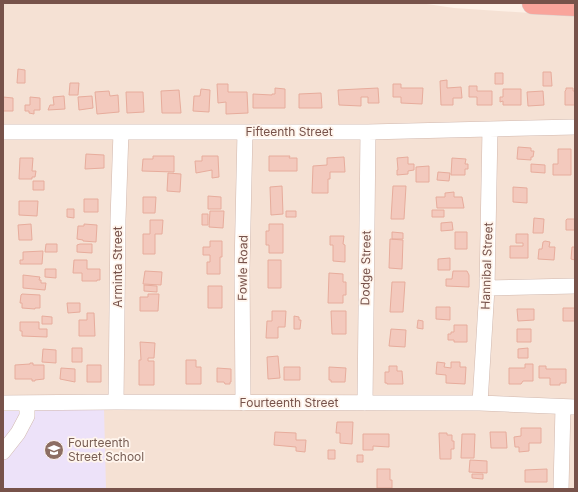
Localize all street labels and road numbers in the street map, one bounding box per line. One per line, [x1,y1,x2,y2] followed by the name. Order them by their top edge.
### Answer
[245,124,333,139] street label: Fifteenth Street
[477,222,496,310] street label: Hannibal Street
[110,226,125,308] street label: Arminta Street
[357,230,374,306] street label: Dodge Street
[234,235,251,301] street label: Fowle Road
[240,395,338,410] street label: Fourteenth Street

